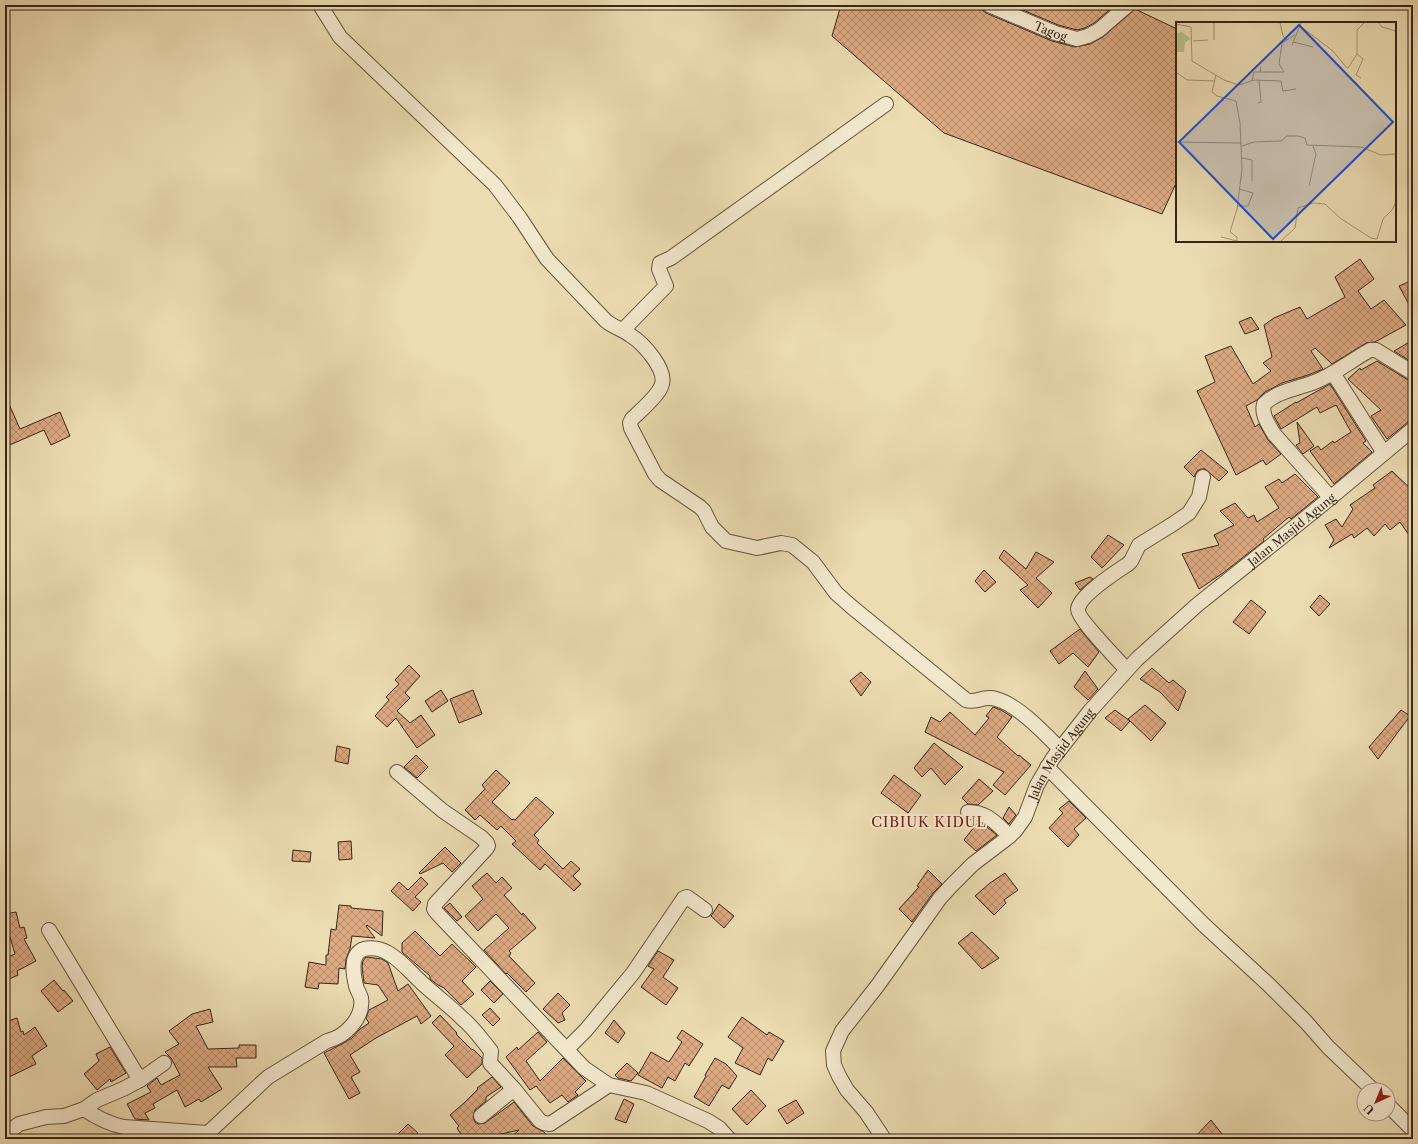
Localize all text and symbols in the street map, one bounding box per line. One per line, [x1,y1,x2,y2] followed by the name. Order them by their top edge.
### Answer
[1032,18,1070,44] street label: Tagog
[1176,22,1396,242] inset map
[1243,489,1339,570] street label: Jalan Masjid Agung
[1024,704,1097,804] street label: Jalan Masjid Agung
[871,813,987,831] district label: CIBIUK KIDUL
[1356,1082,1396,1122] north arrow
[1361,1101,1377,1117] text: U

